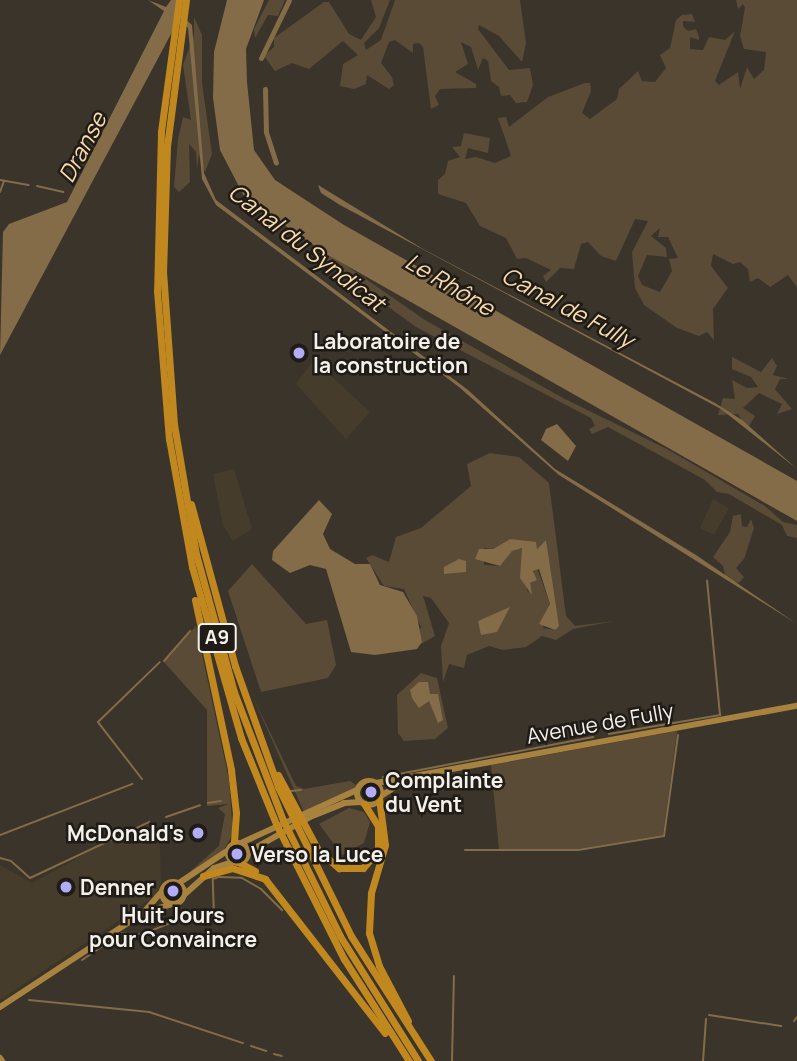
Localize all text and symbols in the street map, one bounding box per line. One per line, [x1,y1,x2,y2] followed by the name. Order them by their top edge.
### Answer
[52,107,112,187] water label: Dranse
[223,177,391,317] water label: Canal du Syndicat
[401,247,499,321] water label: Le Rhône
[497,261,639,353] water label: Canal de Fully
[313,328,468,378] place label: Laboratoire de la construction
[291,345,307,361] marker: Laboratoire de la construction
[196,622,238,653] road number: A9
[524,698,676,748] street label: Avenue de Fully
[385,767,503,817] place label: Complainte du Vent
[363,784,379,800] marker: Complainte du Vent
[67,820,184,846] place label: McDonald's
[190,825,206,841] marker: McDonald's
[251,841,383,867] place label: Verso la Luce
[229,846,245,862] marker: Verso la Luce
[80,874,154,900] place label: Denner
[58,879,74,895] marker: Denner
[165,883,181,899] marker: Huit Jours pour Convaincre
[89,902,257,952] place label: Huit Jours pour Convaincre

